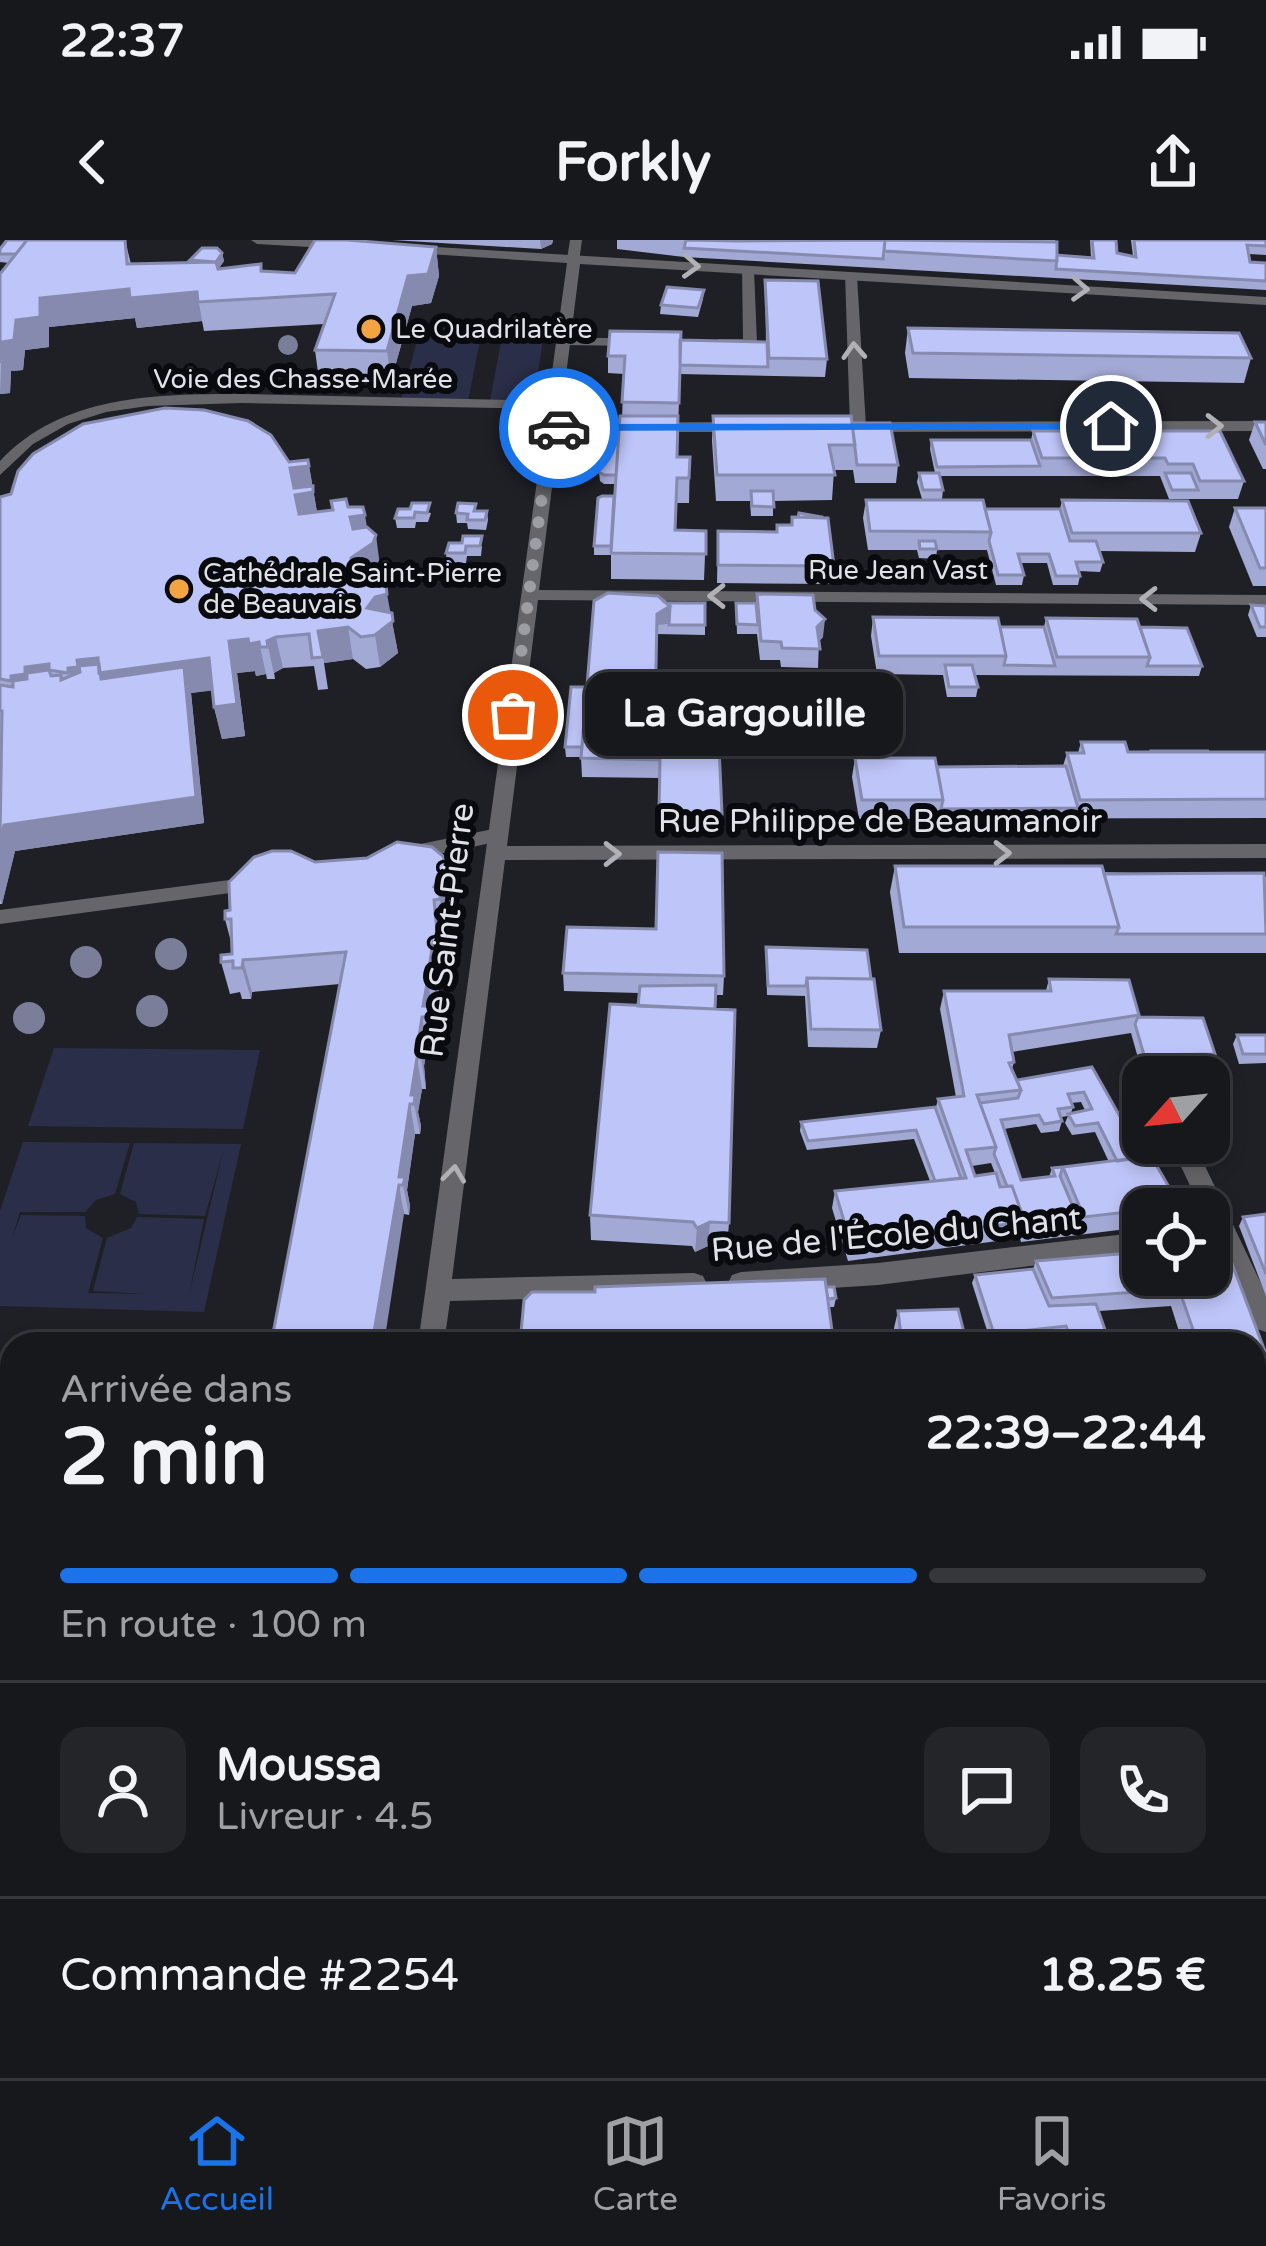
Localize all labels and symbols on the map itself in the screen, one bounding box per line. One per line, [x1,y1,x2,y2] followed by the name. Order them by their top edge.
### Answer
[681,253,700,279] one-way arrow
[1071,276,1090,302] one-way arrow
[395,313,592,346] place label: Le Quadrilatère
[358,316,384,342] marker: Le Quadrilatère
[841,341,867,360] one-way arrow
[153,363,453,396] street label: Voie des Chasse-Marée
[499,368,619,488] courier
[1060,375,1162,477] pin
[1206,413,1224,439] one-way arrow
[808,554,988,587] street label: Rue Jean Vast
[203,557,502,621] place label: Cathédrale Saint-Pierre de Beauvais
[166,576,192,602] marker: Cathédrale Saint-Pierre de Beauvais
[707,583,725,609] one-way arrow
[1139,586,1157,612] one-way arrow
[462,664,564,766] pin
[585,673,903,757] callout: La Gargouille
[413,801,482,1060] street label: Rue Saint-Pierre
[658,802,1103,841] street label: Rue Philippe de Beaumanoir
[994,840,1012,866] one-way arrow
[604,841,622,867] one-way arrow
[1122,1056,1230,1164] north arrow
[440,1164,466,1183] one-way arrow
[709,1199,1083,1270] street label: Rue de l'École du Chant

